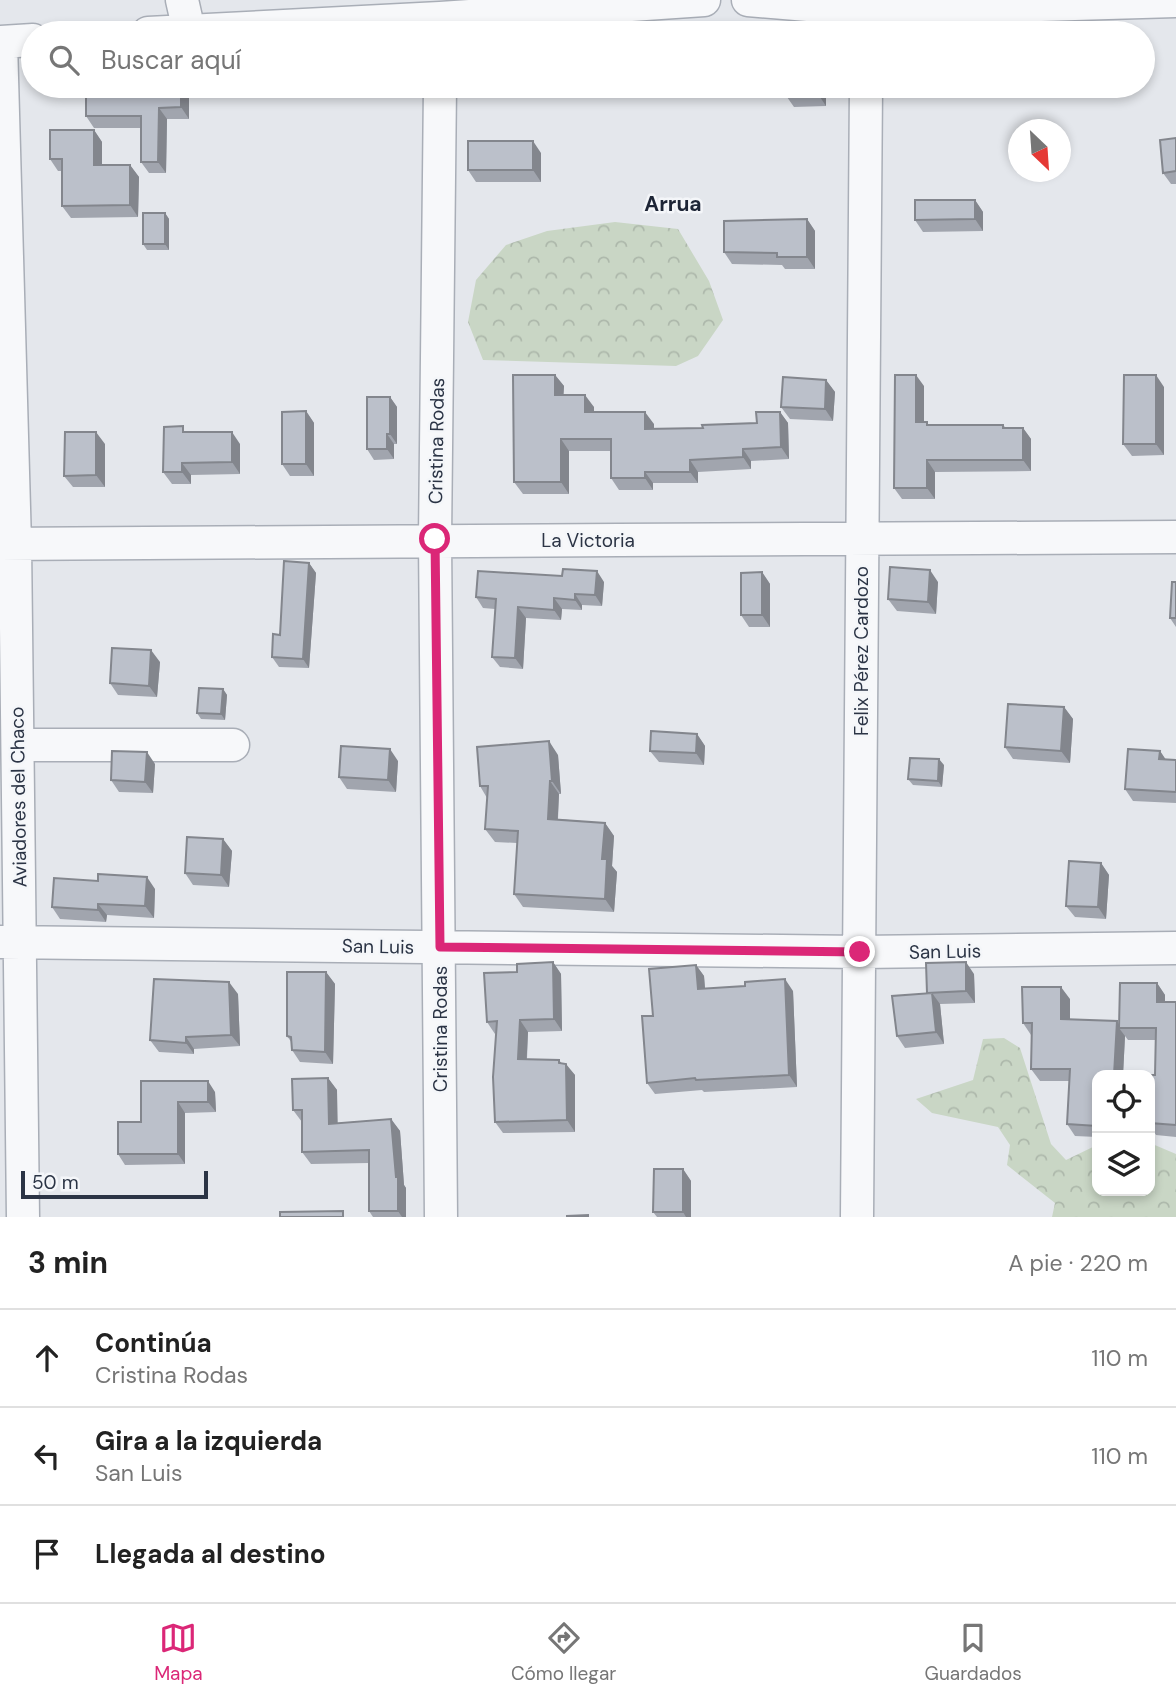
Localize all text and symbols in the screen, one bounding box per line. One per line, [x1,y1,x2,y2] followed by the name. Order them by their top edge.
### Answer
[21,21,1155,98] search box
[45,41,83,79] icon: search
[101,43,241,77] text: Buscar aquí
[1008,119,1071,182] north arrow
[644,190,702,218] district label: Arrua
[423,378,450,504] street label: Cristina Rodas
[419,523,450,554] route start
[541,528,635,553] street label: La Victoria
[849,566,874,736] street label: Felix Pérez Cardozo
[4,706,33,888] street label: Aviadores del Chaco
[342,933,414,960] street label: San Luis
[844,936,875,967] route end
[909,938,981,965] street label: San Luis
[428,966,453,1092] street label: Cristina Rodas
[1092,1070,1155,1196] map controls
[1092,1070,1155,1133] button: locate
[1092,1133,1155,1196] button: layers
[21,1168,208,1200] scale bar
[32,1170,79,1195] text: 50 m
[28,1243,108,1282] text: 3 min
[1008,1248,1148,1278] text: A pie · 220 m
[95,1326,212,1360] text: Continúa
[28,1339,66,1377] icon: ahead
[1091,1343,1148,1373] text: 110 m
[95,1360,248,1390] text: Cristina Rodas
[95,1424,322,1458] text: Gira a la izquierda
[28,1437,66,1475] icon: left
[1091,1441,1148,1471] text: 110 m
[95,1458,183,1488] text: San Luis
[28,1535,66,1573] icon: arrive
[95,1537,326,1571] text: Llegada al destino
[154,1619,203,1686] tab: Mapa
[511,1619,616,1686] tab: Cómo llegar
[925,1619,1022,1686] tab: Guardados

